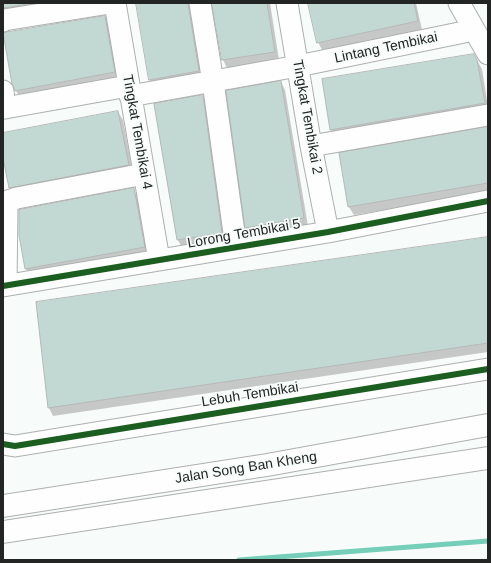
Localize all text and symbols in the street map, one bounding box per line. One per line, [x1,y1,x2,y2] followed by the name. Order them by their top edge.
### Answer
[333,29,439,67] street label: Lintang Tembikai
[289,58,325,176] street label: Tingkat Tembikai 2
[119,73,155,191] street label: Tingkat Tembikai 4
[186,216,302,252] street label: Lorong Tembikai 5
[200,379,300,411] street label: Lebuh Tembikai
[174,449,318,487] street label: Jalan Song Ban Kheng

